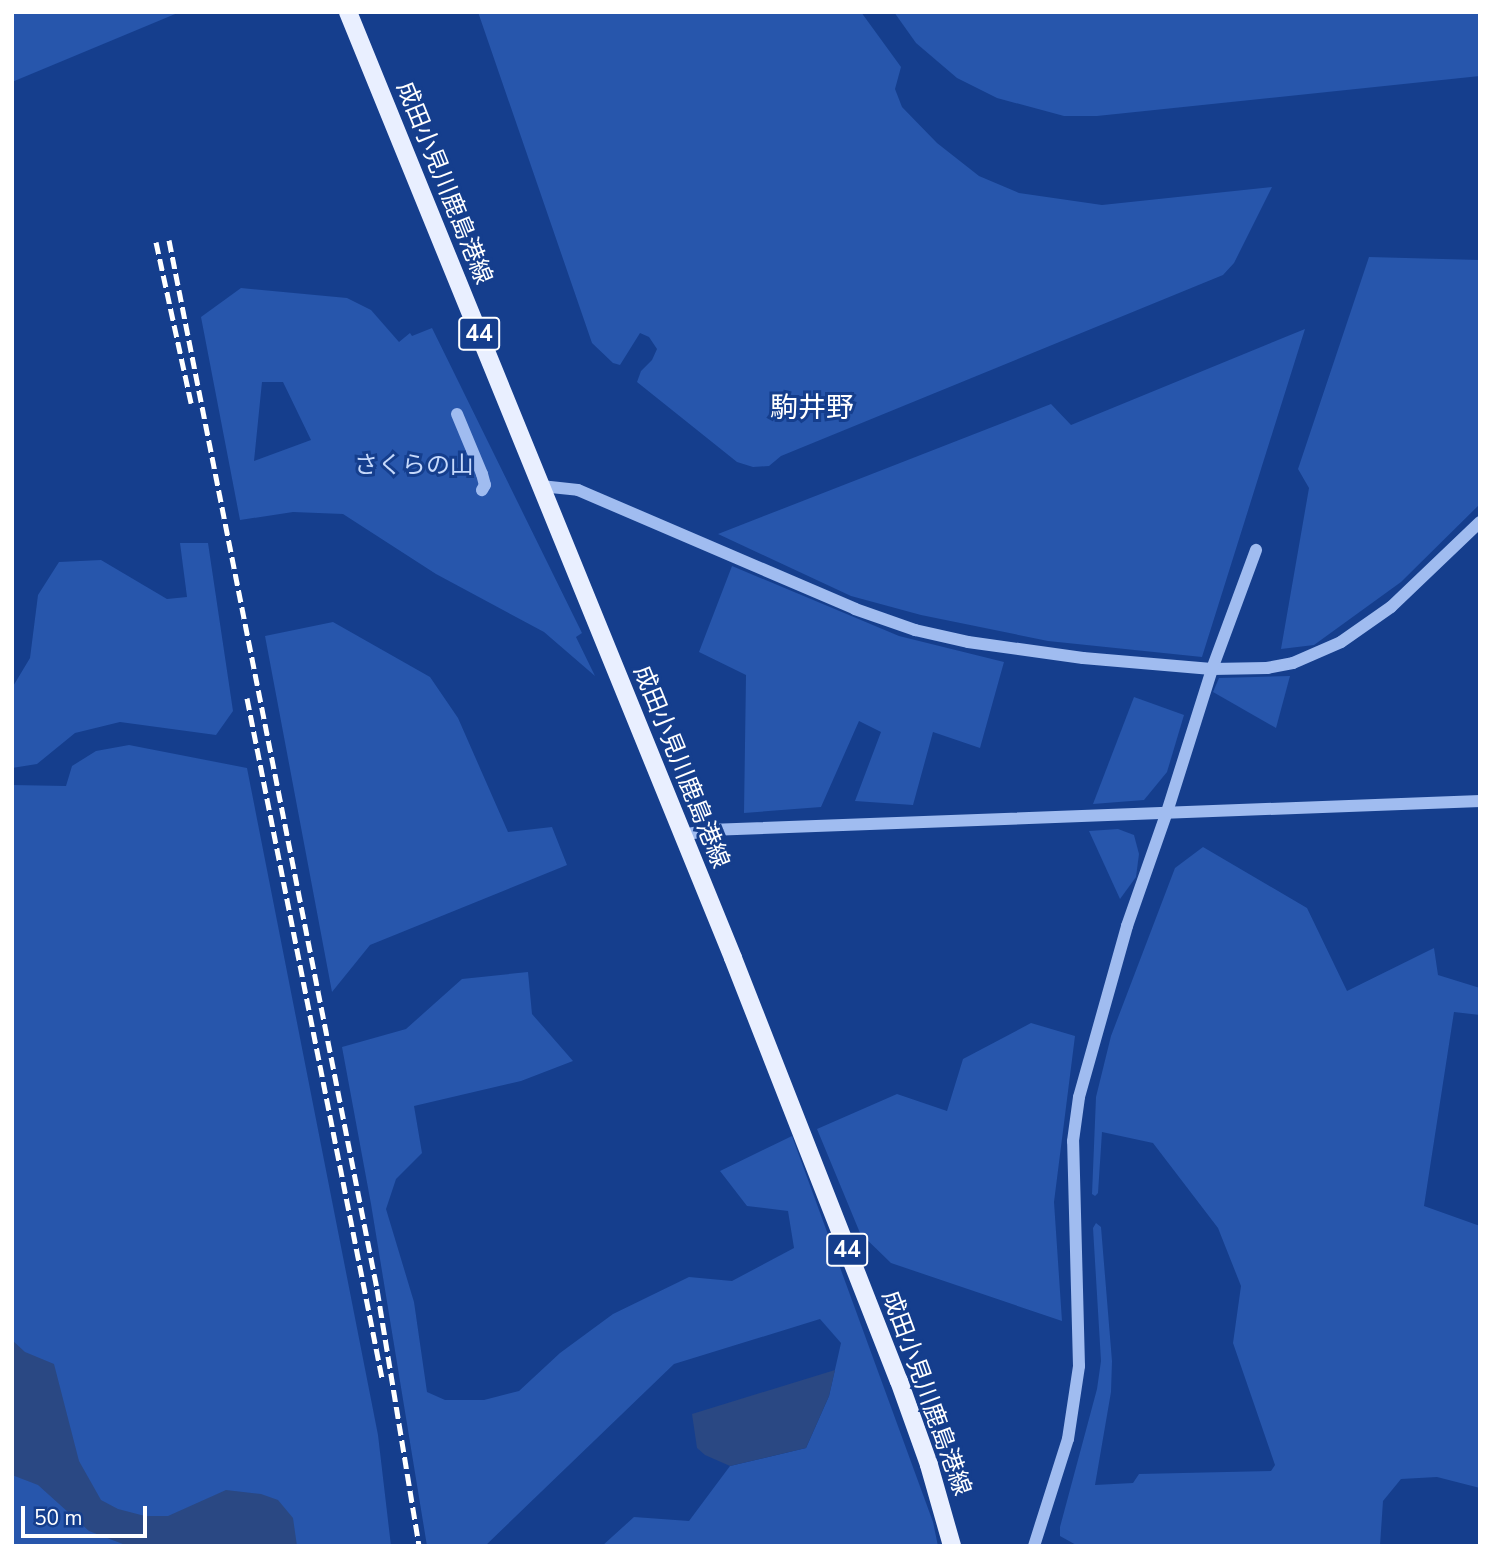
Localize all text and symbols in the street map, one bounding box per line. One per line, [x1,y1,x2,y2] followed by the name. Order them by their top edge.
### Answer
[390,77,498,289] street label: 成田小見川鹿島港線
[458,314,500,354] road number: 44
[770,391,854,425] district label: 駒井野
[354,452,474,480] park label: さくらの山
[627,661,735,873] street label: 成田小見川鹿島港線
[826,1231,868,1270] road number: 44
[876,1287,976,1499] street label: 成田小見川鹿島港線
[24,1492,150,1536] scale bar
[34,1504,83,1532] text: 50 m

